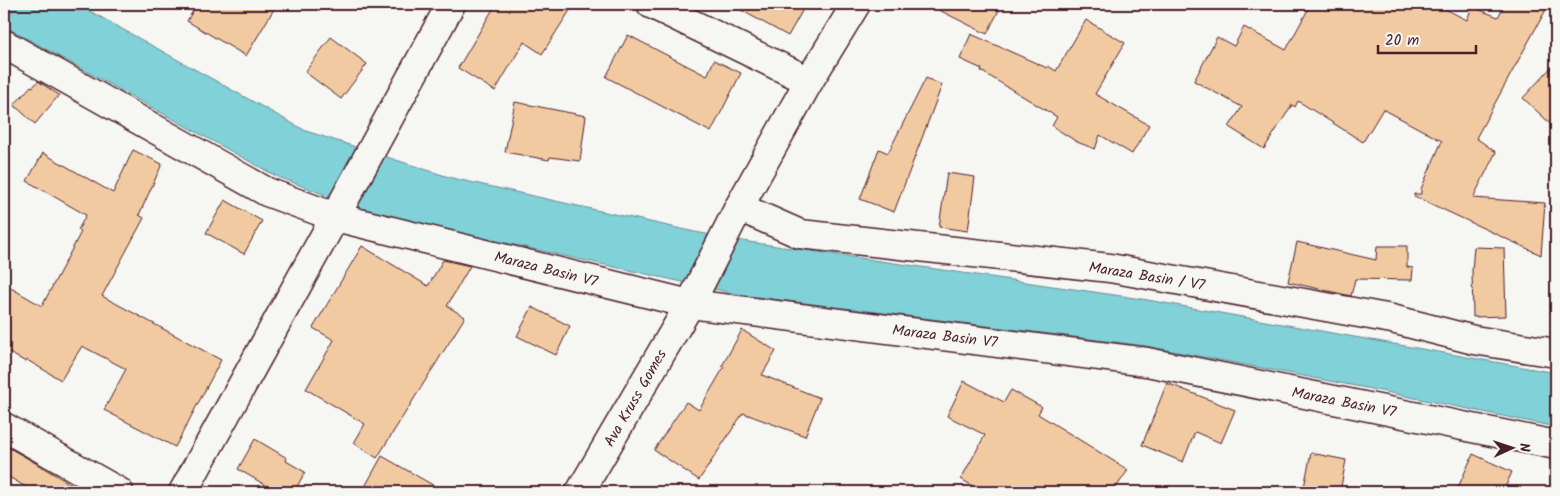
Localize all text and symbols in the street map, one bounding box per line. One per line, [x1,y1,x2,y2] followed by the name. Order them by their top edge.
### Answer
[1378,22,1475,54] scale bar
[1385,29,1419,53] text: 20 m
[491,246,601,295] street label: Maraza Basin V7
[1087,256,1208,298] street label: Maraza Basin / V7
[891,319,1000,355] street label: Maraza Basin V7
[598,345,674,452] street label: Ava Kruss Gomes
[1290,381,1399,425] street label: Maraza Basin V7
[1488,424,1538,474] north arrow
[1513,442,1535,453] text: N

